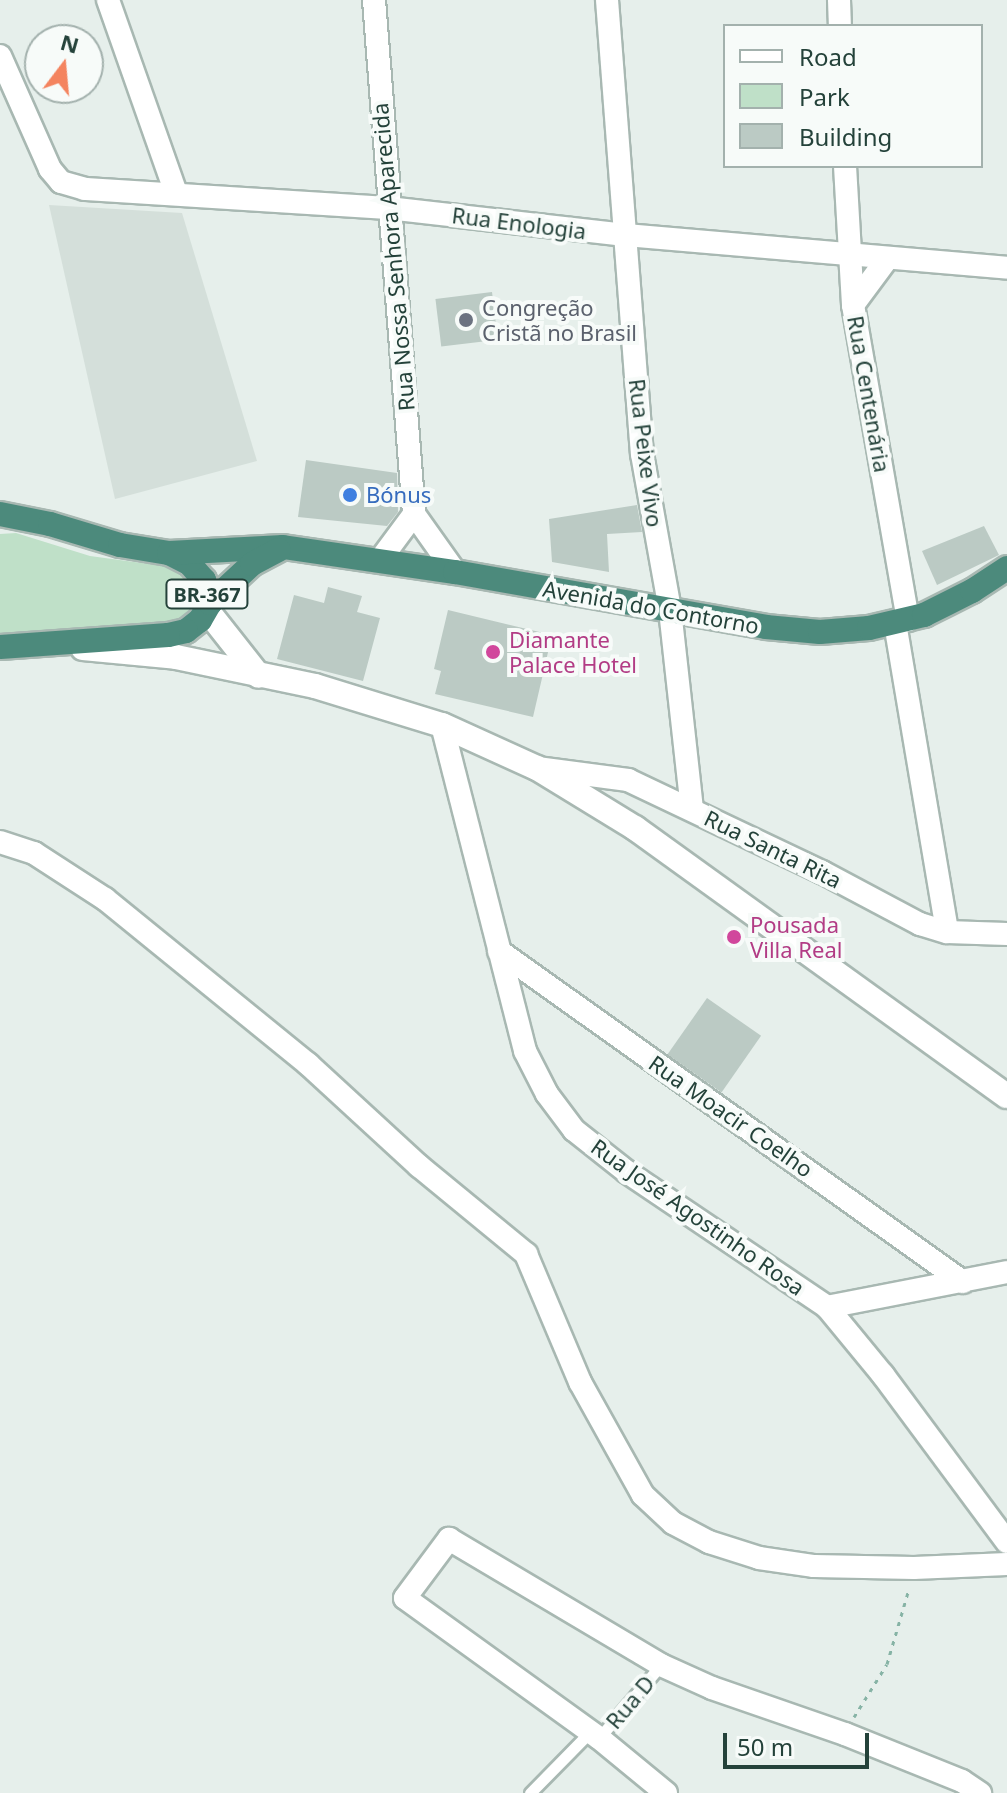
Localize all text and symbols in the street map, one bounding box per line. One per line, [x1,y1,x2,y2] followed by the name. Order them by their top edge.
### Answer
[24,24,104,104] north arrow
[723,24,983,168] legend
[57,26,83,60] text: N
[799,40,857,73] text: Road
[799,80,850,113] text: Park
[366,102,420,412] street label: Rua Nossa Senhora Aparecida
[799,120,892,153] text: Building
[450,202,588,244] street label: Rua Enologia
[482,294,637,346] place label: Congreção Cristã no Brasil
[457,311,475,329] marker: Congreção Cristã no Brasil
[842,314,896,474] street label: Rua Centenária
[624,377,668,529] street label: Rua Peixe Vivo
[366,482,431,508] place label: Bónus
[341,486,359,504] marker: Bónus
[541,575,761,639] street label: Avenida do Contorno
[165,578,249,610] road number: BR-367
[509,626,637,678] place label: Diamante Palace Hotel
[484,643,502,661] marker: Diamante Palace Hotel
[700,804,846,894] street label: Rua Santa Rita
[750,911,842,962] place label: Pousada Villa Real
[725,928,743,946] marker: Pousada Villa Real
[644,1049,818,1183] street label: Rua Moacir Coelho
[586,1133,810,1301] street label: Rua José Agostinho Rosa
[600,1670,660,1734] street label: Rua D
[727,1717,873,1767] scale bar
[737,1730,793,1763] text: 50 m

